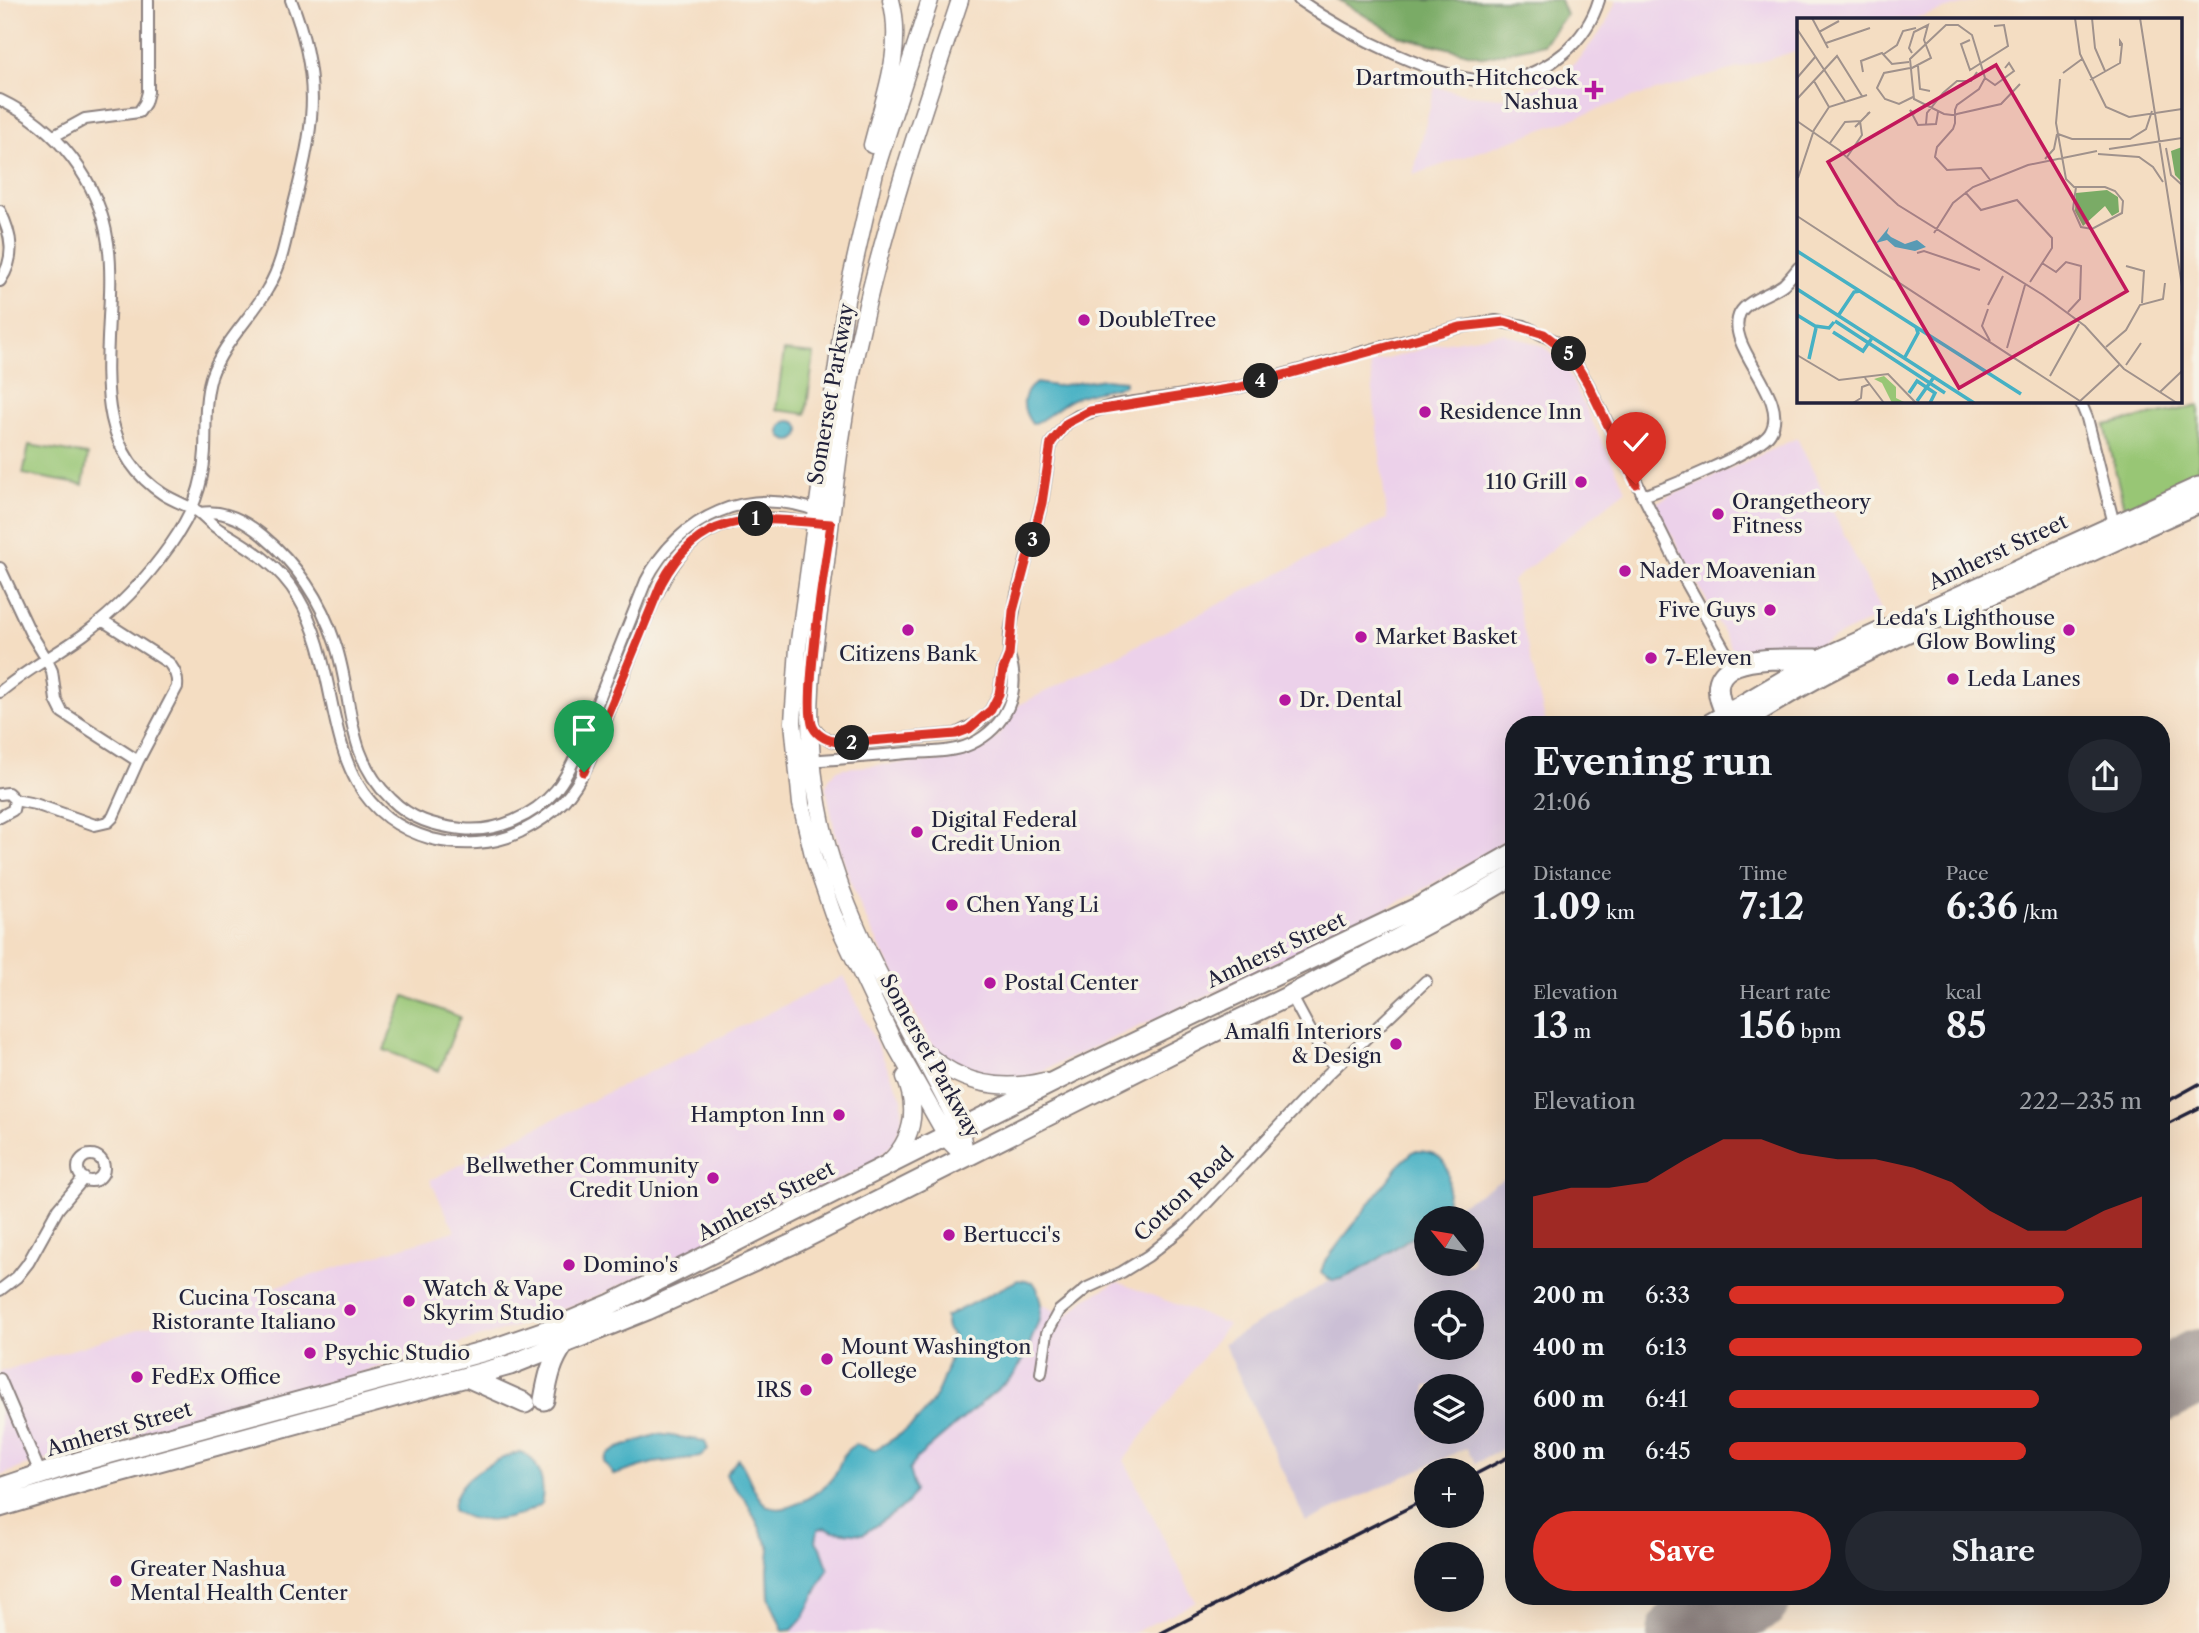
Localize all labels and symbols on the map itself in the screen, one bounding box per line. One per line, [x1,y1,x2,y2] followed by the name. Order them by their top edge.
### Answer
[1797,18,2182,402] inset map
[1355,65,1579,114] place label: Dartmouth-Hitchcock Nashua
[1584,80,1604,100] marker: Dartmouth-Hitchcock Nashua
[802,301,859,487] street label: Somerset Parkway
[1098,307,1216,332] place label: DoubleTree
[1076,312,1092,328] marker: DoubleTree
[1552,336,1586,372] pin: 5
[1244,364,1278,398] pin: 4
[1439,399,1582,424] place label: Residence Inn
[1417,404,1433,420] marker: Residence Inn
[1606,412,1666,484] pin
[1486,469,1567,494] place label: 110 Grill
[1573,474,1589,490] marker: 110 Grill
[1732,489,1871,538] place label: Orangetheory Fitness
[738,502,774,536] pin: 1
[1710,506,1726,522] marker: Orangetheory Fitness
[1923,508,2072,595] street label: Amherst Street
[1016,522,1050,558] pin: 3
[1639,558,1816,583] place label: Nader Moavenian
[1617,563,1633,579] marker: Nader Moavenian
[1658,597,1756,622] place label: Five Guys
[1762,602,1778,618] marker: Five Guys
[1875,605,2056,654] place label: Leda's Lighthouse Glow Bowling
[900,622,916,638] marker: Citizens Bank
[2061,622,2077,638] marker: Leda's Lighthouse Glow Bowling
[1375,624,1518,649] place label: Market Basket
[1353,629,1369,645] marker: Market Basket
[839,641,978,666] place label: Citizens Bank
[1665,645,1752,670] place label: 7-Eleven
[1643,650,1659,666] marker: 7-Eleven
[1967,666,2081,691] place label: Leda Lanes
[1945,671,1961,687] marker: Leda Lanes
[1299,687,1402,712] place label: Dr. Dental
[1277,692,1293,708] marker: Dr. Dental
[554,700,614,772] pin
[834,726,870,760] pin: 2
[931,807,1077,856] place label: Digital Federal Credit Union
[909,824,925,840] marker: Digital Federal Credit Union
[966,892,1099,917] place label: Chen Yang Li
[944,897,960,913] marker: Chen Yang Li
[1201,906,1350,993] street label: Amherst Street
[875,969,986,1142] street label: Somerset Parkway
[1004,970,1139,995] place label: Postal Center
[982,975,998,991] marker: Postal Center
[1223,1019,1382,1068] place label: Amalfi Interiors & Design
[1388,1036,1404,1052] marker: Amalfi Interiors & Design
[690,1102,825,1127] place label: Hampton Inn
[831,1107,847,1123] marker: Hampton Inn
[1129,1141,1239,1246] street label: Cotton Road
[466,1153,699,1202] place label: Bellwether Community Credit Union
[692,1155,839,1246] street label: Amherst Street
[705,1170,721,1186] marker: Bellwether Community Credit Union
[1414,1206,1484,1276] north arrow
[963,1222,1061,1247] place label: Bertucci's
[941,1227,957,1243] marker: Bertucci's
[583,1252,678,1277] place label: Domino's
[561,1257,577,1273] marker: Domino's
[422,1276,564,1325] place label: Watch & Vape Skyrim Studio
[151,1285,337,1334] place label: Cucina Toscana Ristorante Italiano
[401,1293,417,1309] marker: Watch & Vape Skyrim Studio
[342,1302,358,1318] marker: Cucina Toscana Ristorante Italiano
[841,1334,1031,1383] place label: Mount Washington College
[324,1340,470,1365] place label: Psychic Studio
[302,1345,318,1361] marker: Psychic Studio
[819,1351,835,1367] marker: Mount Washington College
[151,1364,281,1389] place label: FedEx Office
[129,1369,145,1385] marker: FedEx Office
[756,1377,792,1402] place label: IRS
[798,1382,814,1398] marker: IRS
[42,1396,195,1462] street label: Amherst Street
[130,1556,348,1605] place label: Greater Nashua Mental Health Center
[108,1573,124,1589] marker: Greater Nashua Mental Health Center

